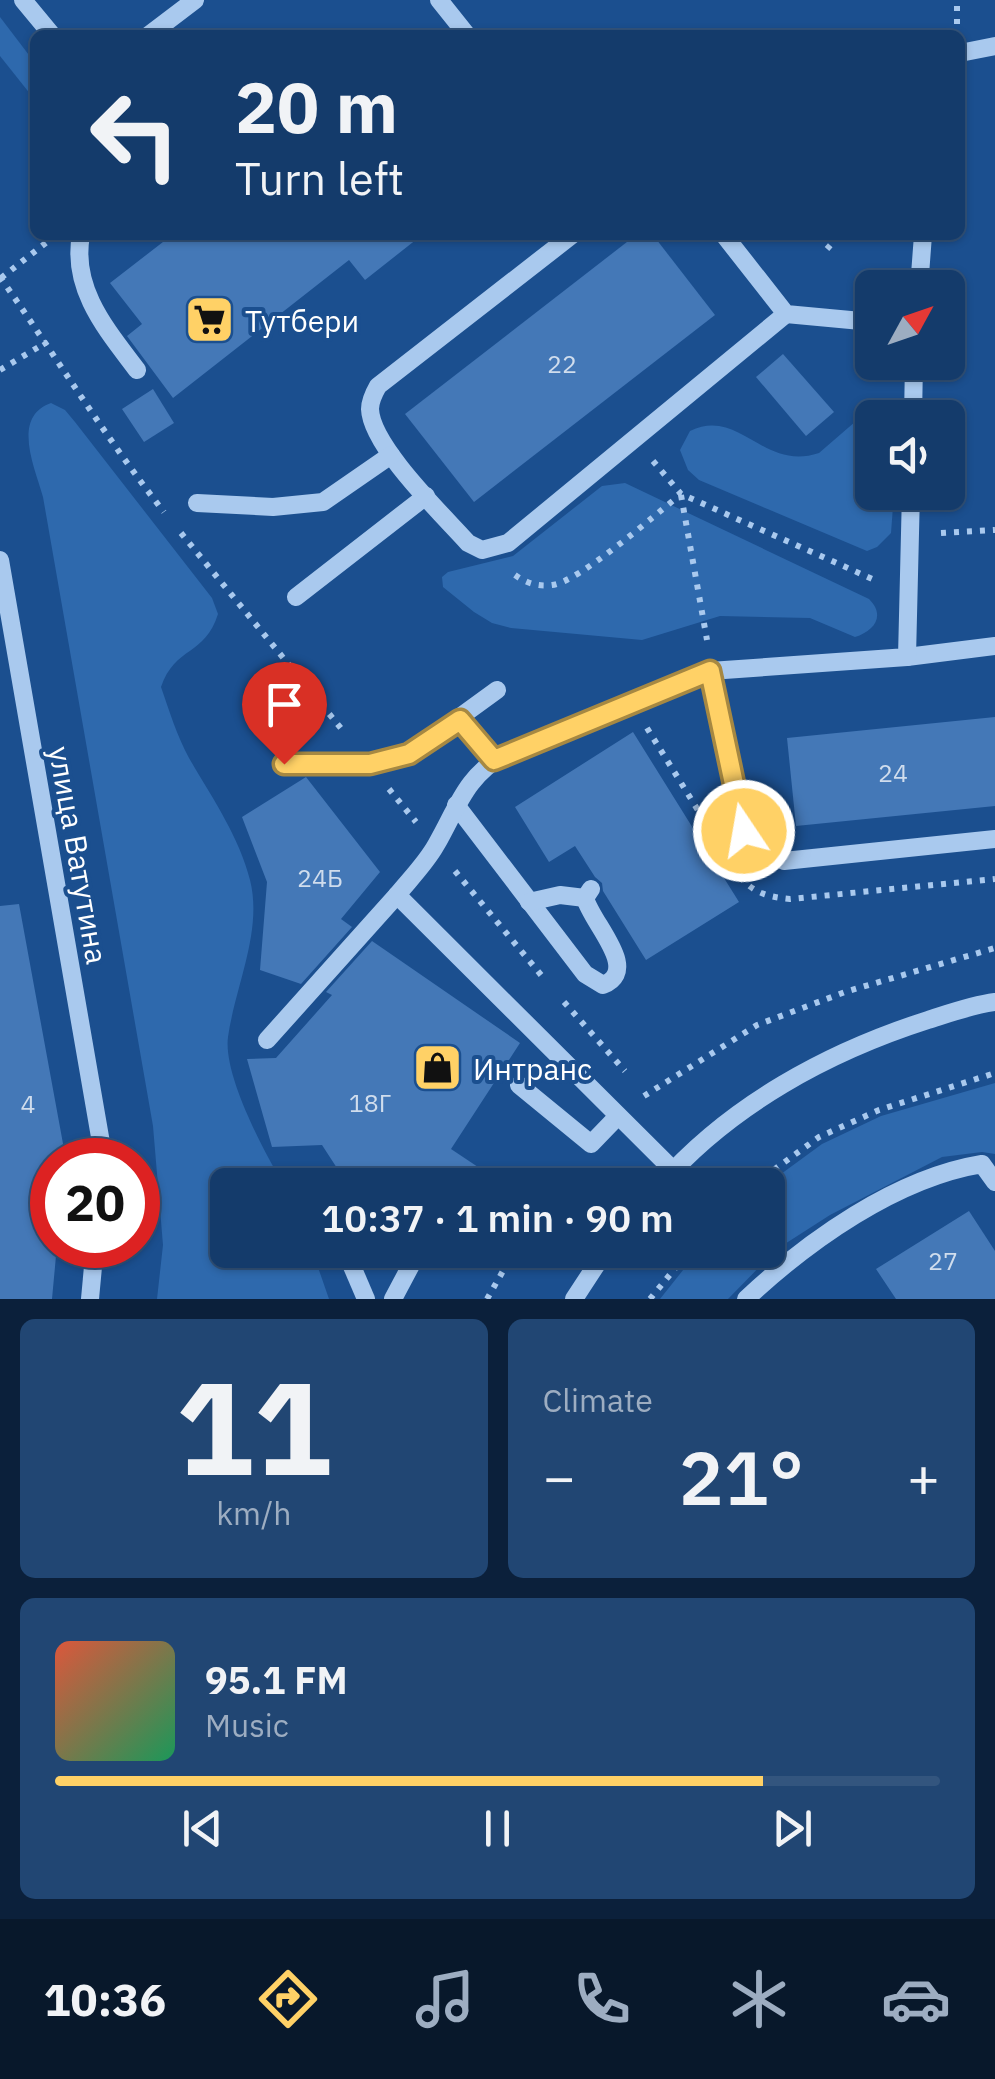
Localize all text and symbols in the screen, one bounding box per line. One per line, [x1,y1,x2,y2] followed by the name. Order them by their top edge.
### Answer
[235,61,398,152] text: 20 m
[70,70,200,200] icon: left
[235,149,404,207] text: Turn left
[855,270,965,380] north arrow
[855,270,965,510] map controls
[184,294,236,346] supermarket icon: Тутбери
[245,301,359,340] place label: Тутбери
[547,347,577,380] house number: 22
[855,400,965,510] button: sound
[242,662,327,765] pin
[257,677,312,732] icon: arrive
[41,743,117,967] street label: улица Ватутина
[878,756,908,789] house number: 24
[692,779,796,883] position arrow
[297,861,343,894] house number: 24Б
[412,1042,464,1094] shop icon: Интранс
[473,1049,592,1088] place label: Интранс
[349,1086,391,1119] house number: 18Г
[20,1087,36,1120] house number: 4
[30,1138,160,1268] speed limit sign: 20
[321,1193,674,1242] text: 10:37 · 1 min · 90 m
[928,1244,958,1277] house number: 27
[176,1342,332,1511] text: 11
[543,1379,653,1421] text: Climate
[679,1428,804,1526] text: 21°
[543,1441,576,1512] text: −
[907,1441,940,1512] text: +
[216,1492,291,1534] text: km/h
[205,1655,348,1704] text: 95.1 FM
[205,1704,289,1746] text: Music
[175,1801,230,1856] icon: previous
[470,1801,525,1856] icon: pause
[765,1801,820,1856] icon: next
[253,1964,323,2034] icon: directions
[410,1964,480,2034] icon: music
[567,1964,637,2034] icon: phone
[724,1964,794,2034] icon: climate
[881,1964,951,2034] icon: car
[44,1970,166,2028] text: 10:36

